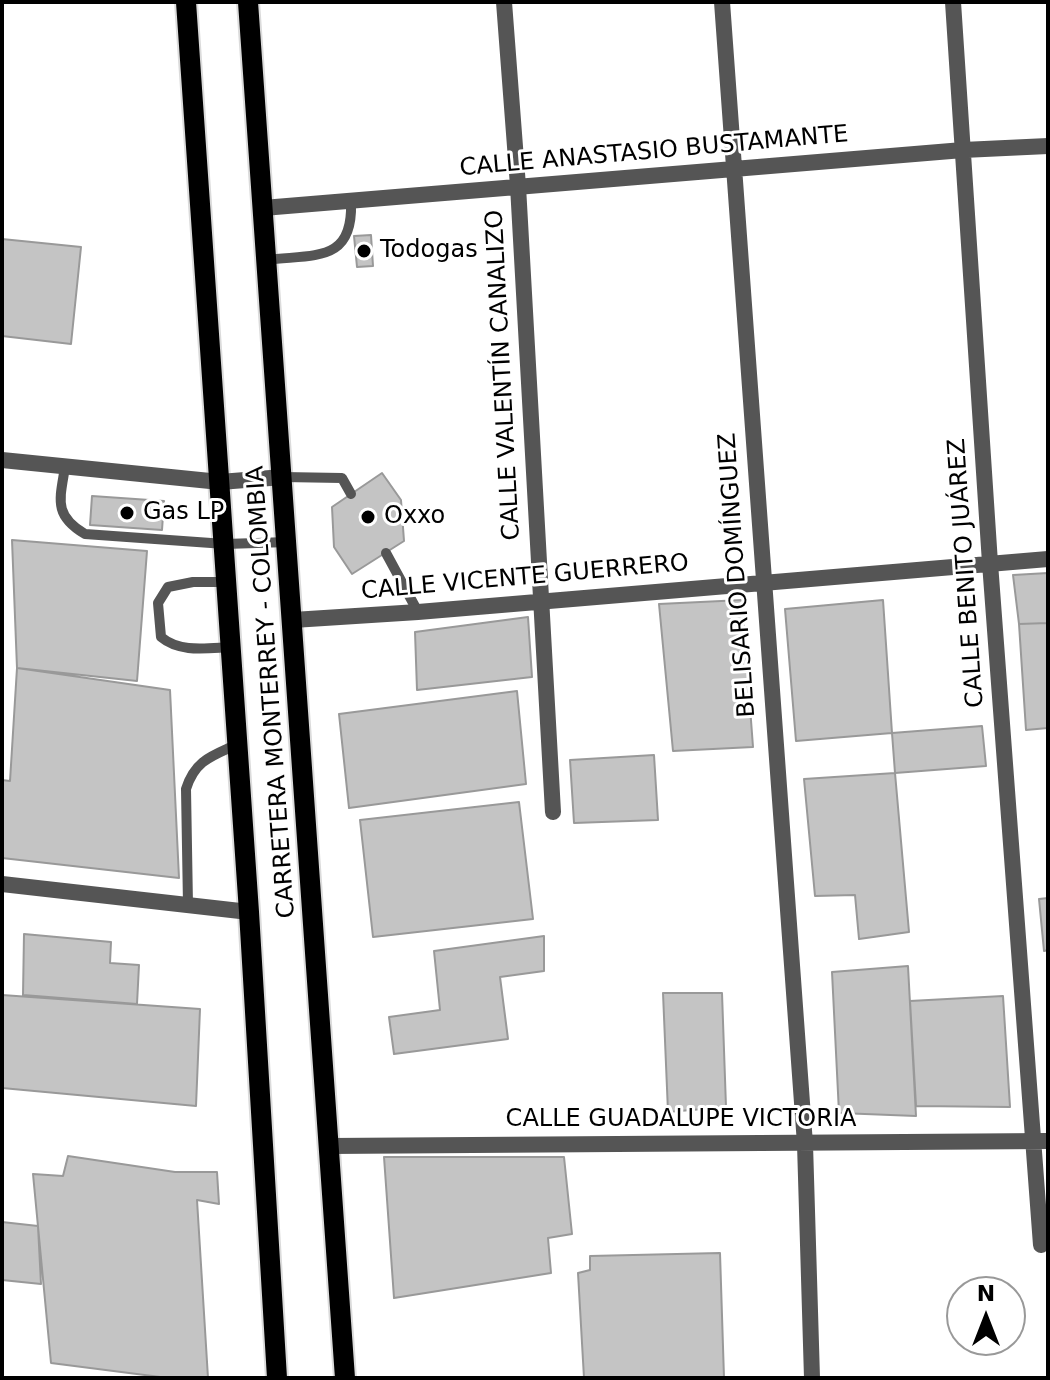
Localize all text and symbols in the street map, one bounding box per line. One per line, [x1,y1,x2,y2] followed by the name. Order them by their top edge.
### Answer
[458,121,850,183] street label: CALLE ANASTASIO BUSTAMANTE
[481,209,527,541] street label: CALLE VALENTÍN CANALIZO
[380,237,478,265] place label: Todogas
[355,242,373,260] marker: Todogas
[714,432,762,718] street label: BELISARIO DOMÍNGUEZ
[943,437,991,709] street label: CALLE BENITO JUÁREZ
[242,465,302,919] street label: CARRETERA MONTERREY - COLOMBIA
[143,499,224,527] place label: Gas LP
[384,503,445,531] place label: Oxxo
[118,504,136,522] marker: Gas LP
[359,508,377,526] marker: Oxxo
[360,549,690,607] street label: CALLE VICENTE GUERRERO
[506,1106,856,1134] street label: CALLE GUADALUPE VICTORIA
[946,1276,1026,1356] north arrow
[977,1281,995,1306] text: N

